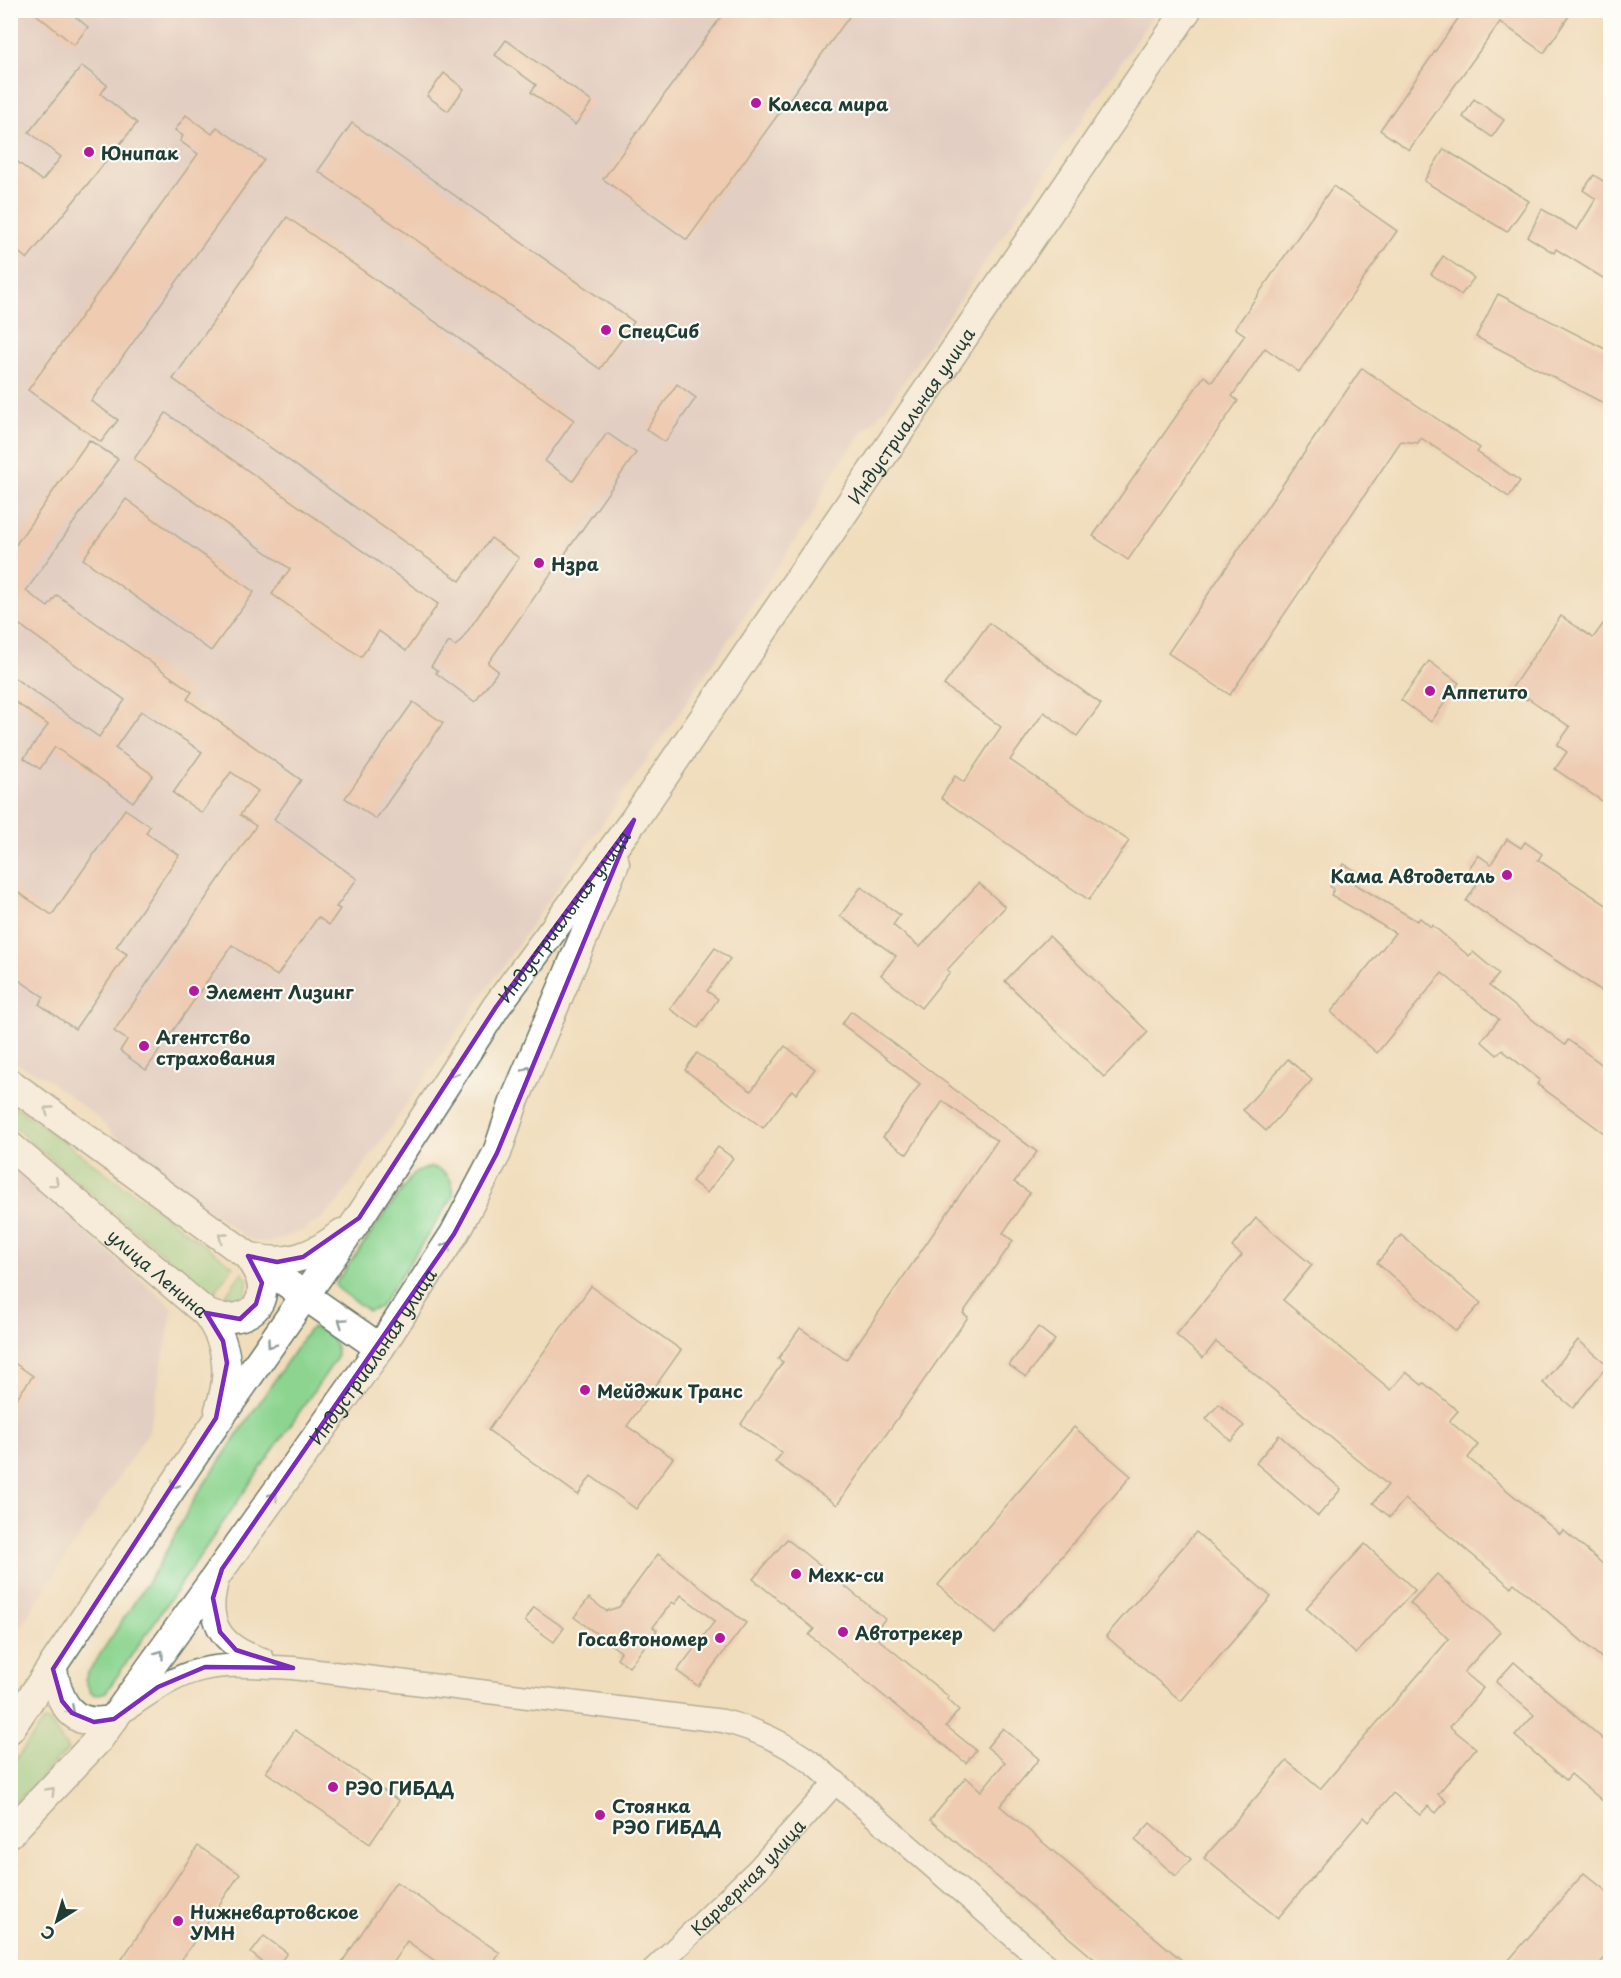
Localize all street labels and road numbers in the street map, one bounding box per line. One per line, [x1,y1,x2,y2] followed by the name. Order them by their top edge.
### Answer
[840,321,981,509] street label: Индустриальная улица
[491,823,637,1008] street label: Индустриальная улица
[102,1222,215,1324] street label: улица Ленина
[302,1262,443,1449] street label: Индустриальная улица
[684,1812,811,1941] street label: Карьерная улица

